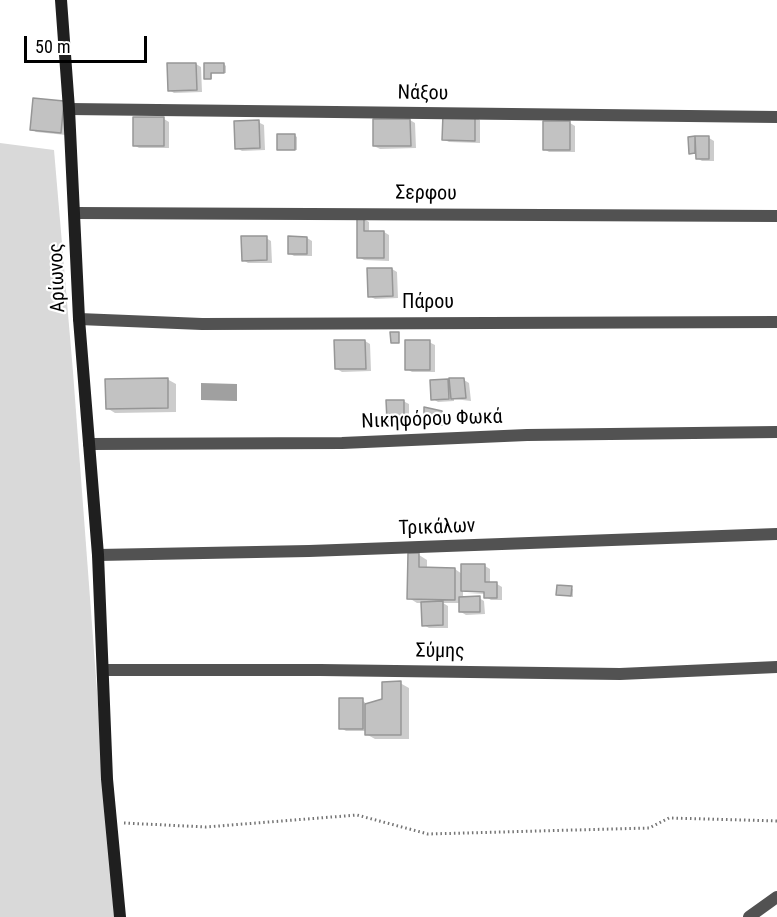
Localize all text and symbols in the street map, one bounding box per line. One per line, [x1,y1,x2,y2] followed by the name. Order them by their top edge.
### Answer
[27,24,150,62] scale bar
[35,36,70,57] text: 50 m
[398,82,448,106] street label: Νάξου
[395,181,457,207] street label: Σερφου
[45,243,71,313] street label: Αρίωνος
[402,291,454,315] street label: Πάρου
[361,406,503,434] street label: Νικηφόρου Φωκά
[398,515,476,541] street label: Τρικάλων
[415,640,465,664] street label: Σύμης

